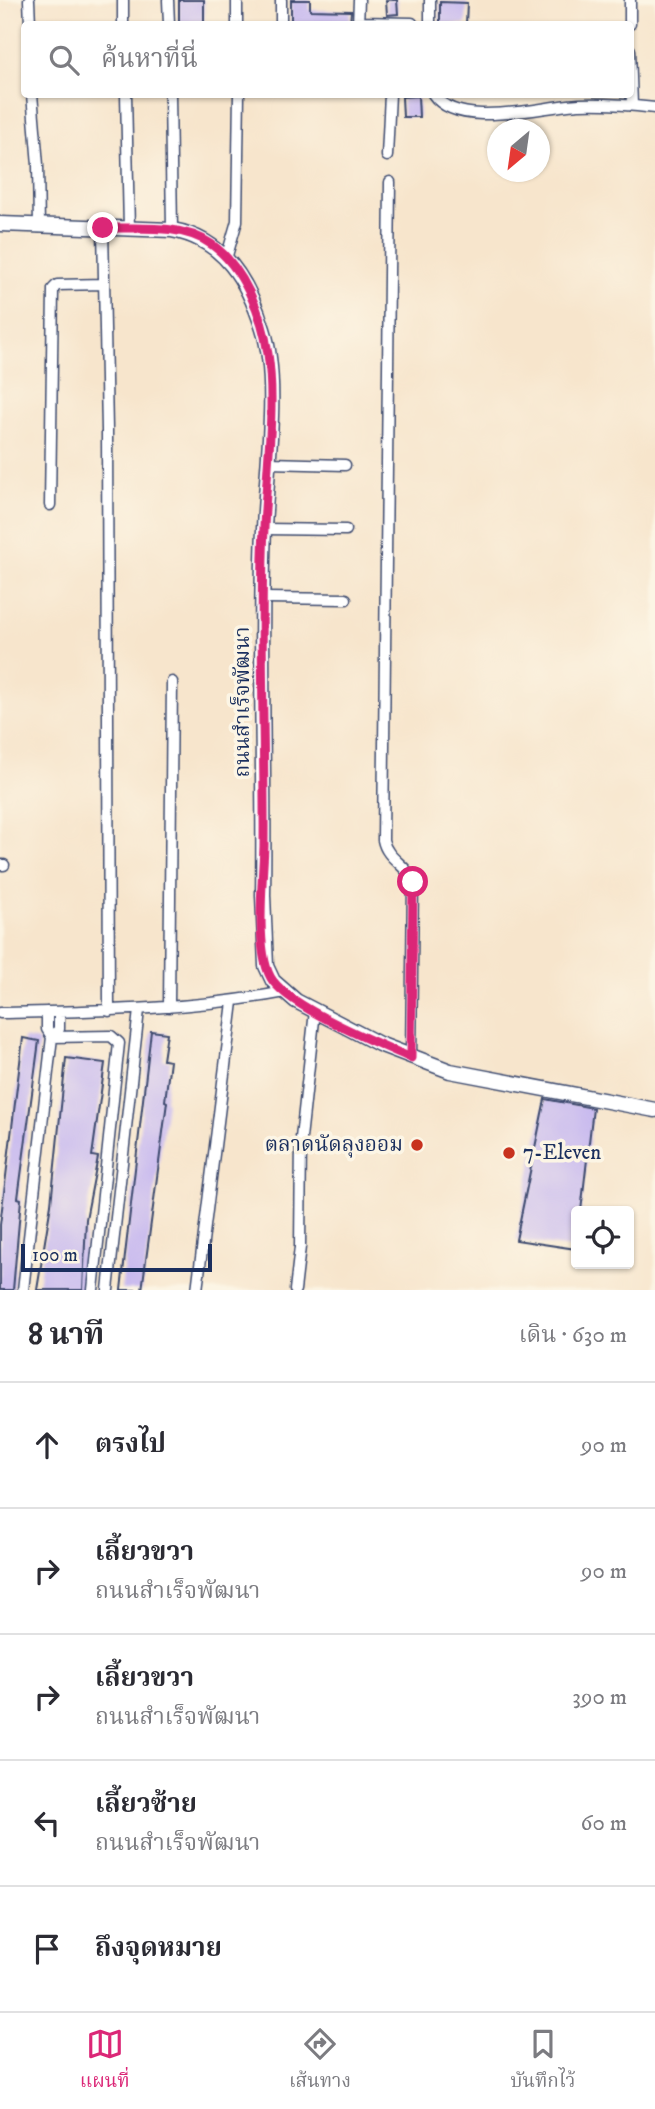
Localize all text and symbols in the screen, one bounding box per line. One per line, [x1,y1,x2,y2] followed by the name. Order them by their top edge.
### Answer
[21,21,634,98] search box
[45,41,83,79] icon: search
[101,43,198,76] text: ค้นหาที่นี่
[487,119,550,182] north arrow
[87,212,118,243] route end
[230,626,256,778] street label: ถนนสำเร็จพัฒนา
[397,866,428,897] route start
[265,1132,403,1158] place label: ตลาดนัดลุงออม
[409,1137,425,1153] marker: ตลาดนัดลุงออม
[523,1140,601,1166] place label: 7-Eleven
[501,1145,517,1161] marker: 7-Eleven
[571,1206,634,1269] map controls
[571,1206,634,1269] button: locate
[21,1241,212,1273] scale bar
[32,1244,78,1267] text: 100 m
[28,1317,104,1354] text: 8 นาที
[519,1321,627,1350] text: เดิน · 630 m
[28,1426,66,1464] icon: ahead
[95,1428,166,1461] text: ตรงไป
[581,1431,627,1460] text: 90 m
[95,1536,194,1569] text: เลี้ยวขวา
[28,1552,66,1590] icon: right
[581,1557,627,1586] text: 90 m
[95,1577,260,1606] text: ถนนสำเร็จพัฒนา
[95,1662,194,1695] text: เลี้ยวขวา
[28,1678,66,1716] icon: right
[572,1683,627,1712] text: 390 m
[95,1703,260,1732] text: ถนนสำเร็จพัฒนา
[95,1788,197,1821] text: เลี้ยวซ้าย
[28,1804,66,1842] icon: left
[580,1809,627,1838] text: 60 m
[95,1829,260,1858] text: ถนนสำเร็จพัฒนา
[28,1930,66,1968] icon: arrive
[95,1932,222,1965] text: ถึงจุดหมาย
[80,2025,130,2097] tab: แผนที่
[289,2025,351,2097] tab: เส้นทาง
[511,2025,575,2097] tab: บันทึกไว้

